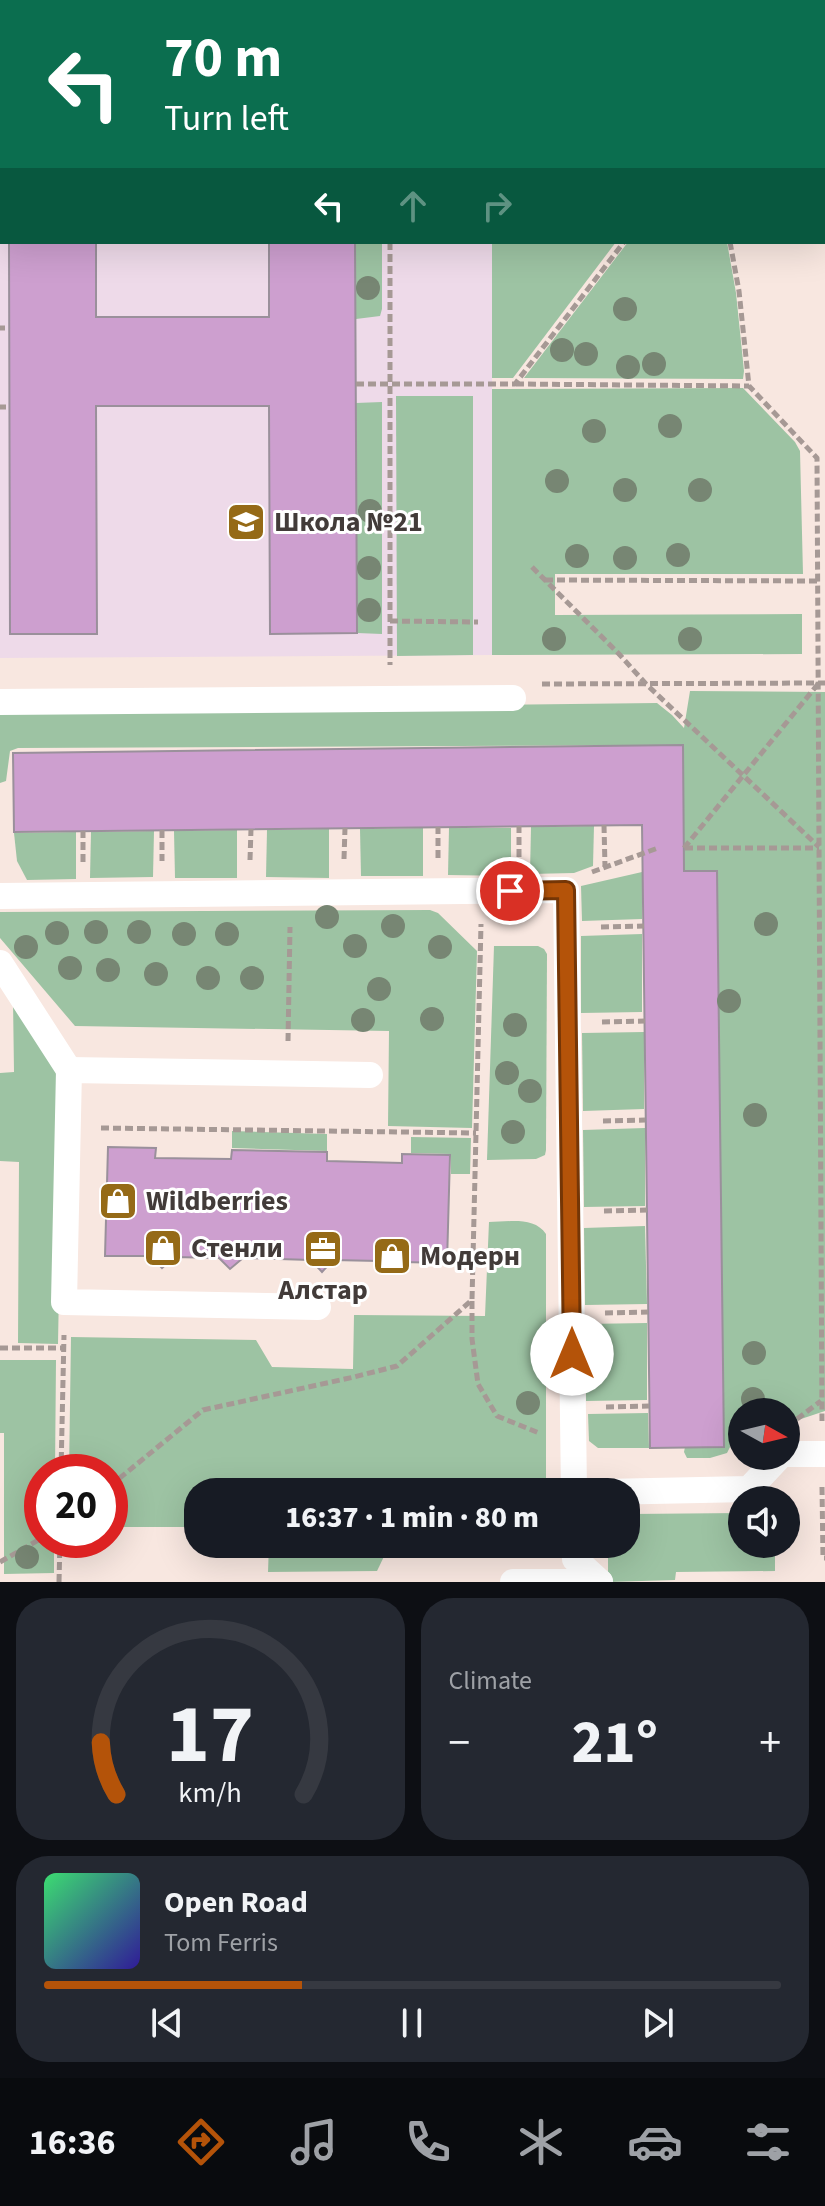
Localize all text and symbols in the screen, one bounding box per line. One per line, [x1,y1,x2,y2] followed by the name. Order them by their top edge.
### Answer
[164,19,282,98] text: 70 m
[32,32,136,136] icon: left
[164,93,289,144] text: Turn left
[307,184,351,228] icon: left
[391,184,435,228] icon: ahead
[475,184,519,228] icon: right
[225,501,267,543] school or university icon: Школа №21
[274,502,423,542] place label: Школа №21
[476,857,544,925] pin
[488,869,532,913] icon: arrive
[97,1180,139,1222] shop icon: Wildberries
[146,1181,288,1221] place label: Wildberries
[142,1227,184,1269] shop icon: Стенли
[191,1228,283,1268] place label: Стенли
[302,1228,344,1270] office icon: Алстар
[371,1235,413,1277] shop icon: Модерн
[420,1236,520,1276] place label: Модерн
[277,1270,368,1310] place label: Алстар
[530,1312,614,1396] position arrow
[728,1398,800,1470] north arrow
[728,1398,800,1558] map controls
[24,1454,128,1558] speed limit sign: 20
[728,1486,800,1558] button: sound
[285,1496,539,1539] text: 16:37 · 1 min · 80 m
[449,1662,532,1699] text: Climate
[166,1676,254,1794] text: 17
[572,1701,658,1786] text: 21°
[449,1712,470,1775] text: −
[759,1712,781,1775] text: +
[179,1773,242,1813] text: km/h
[164,1881,308,1924] text: Open Road
[164,1924,278,1961] text: Tom Ferris
[145,2001,189,2045] icon: previous
[390,2001,434,2045] icon: pause
[636,2001,680,2045] icon: next
[173,2114,229,2170] icon: directions
[286,2114,342,2170] icon: music
[400,2114,456,2170] icon: phone
[513,2114,569,2170] icon: climate
[627,2114,683,2170] icon: car
[740,2114,796,2170] icon: filters
[29,2117,116,2168] text: 16:36

